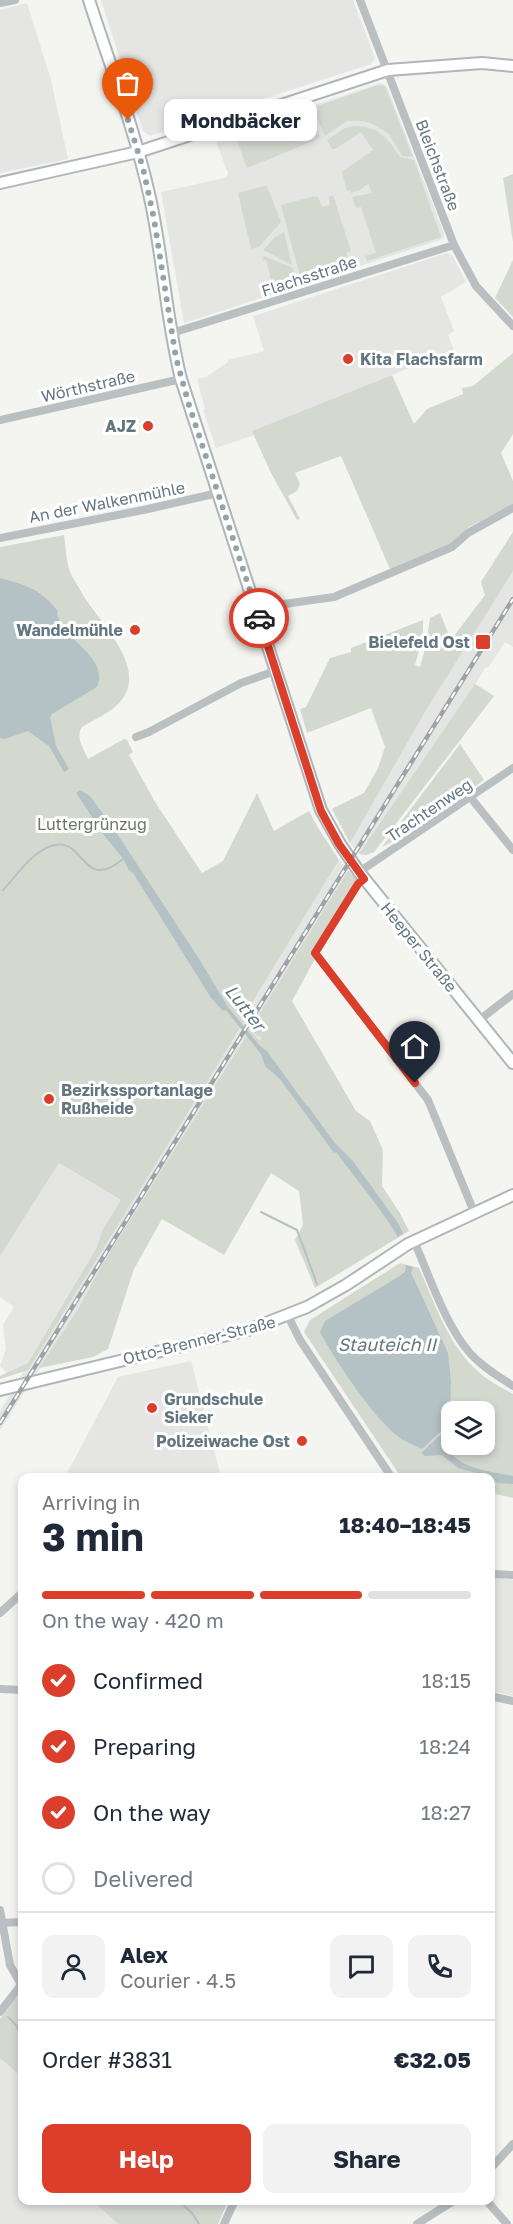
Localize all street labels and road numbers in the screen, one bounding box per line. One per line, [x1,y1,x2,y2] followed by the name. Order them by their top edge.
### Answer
[411,116,465,214] street label: Bleichstraße
[259,251,359,301] street label: Flachsstraße
[39,365,137,407] street label: Wörthstraße
[27,477,187,527] street label: An der Walkenmühle
[382,774,476,846] street label: Trachtenweg
[377,898,461,996] street label: Heeper Straße
[121,1311,277,1369] street label: Otto-Brenner-Straße

